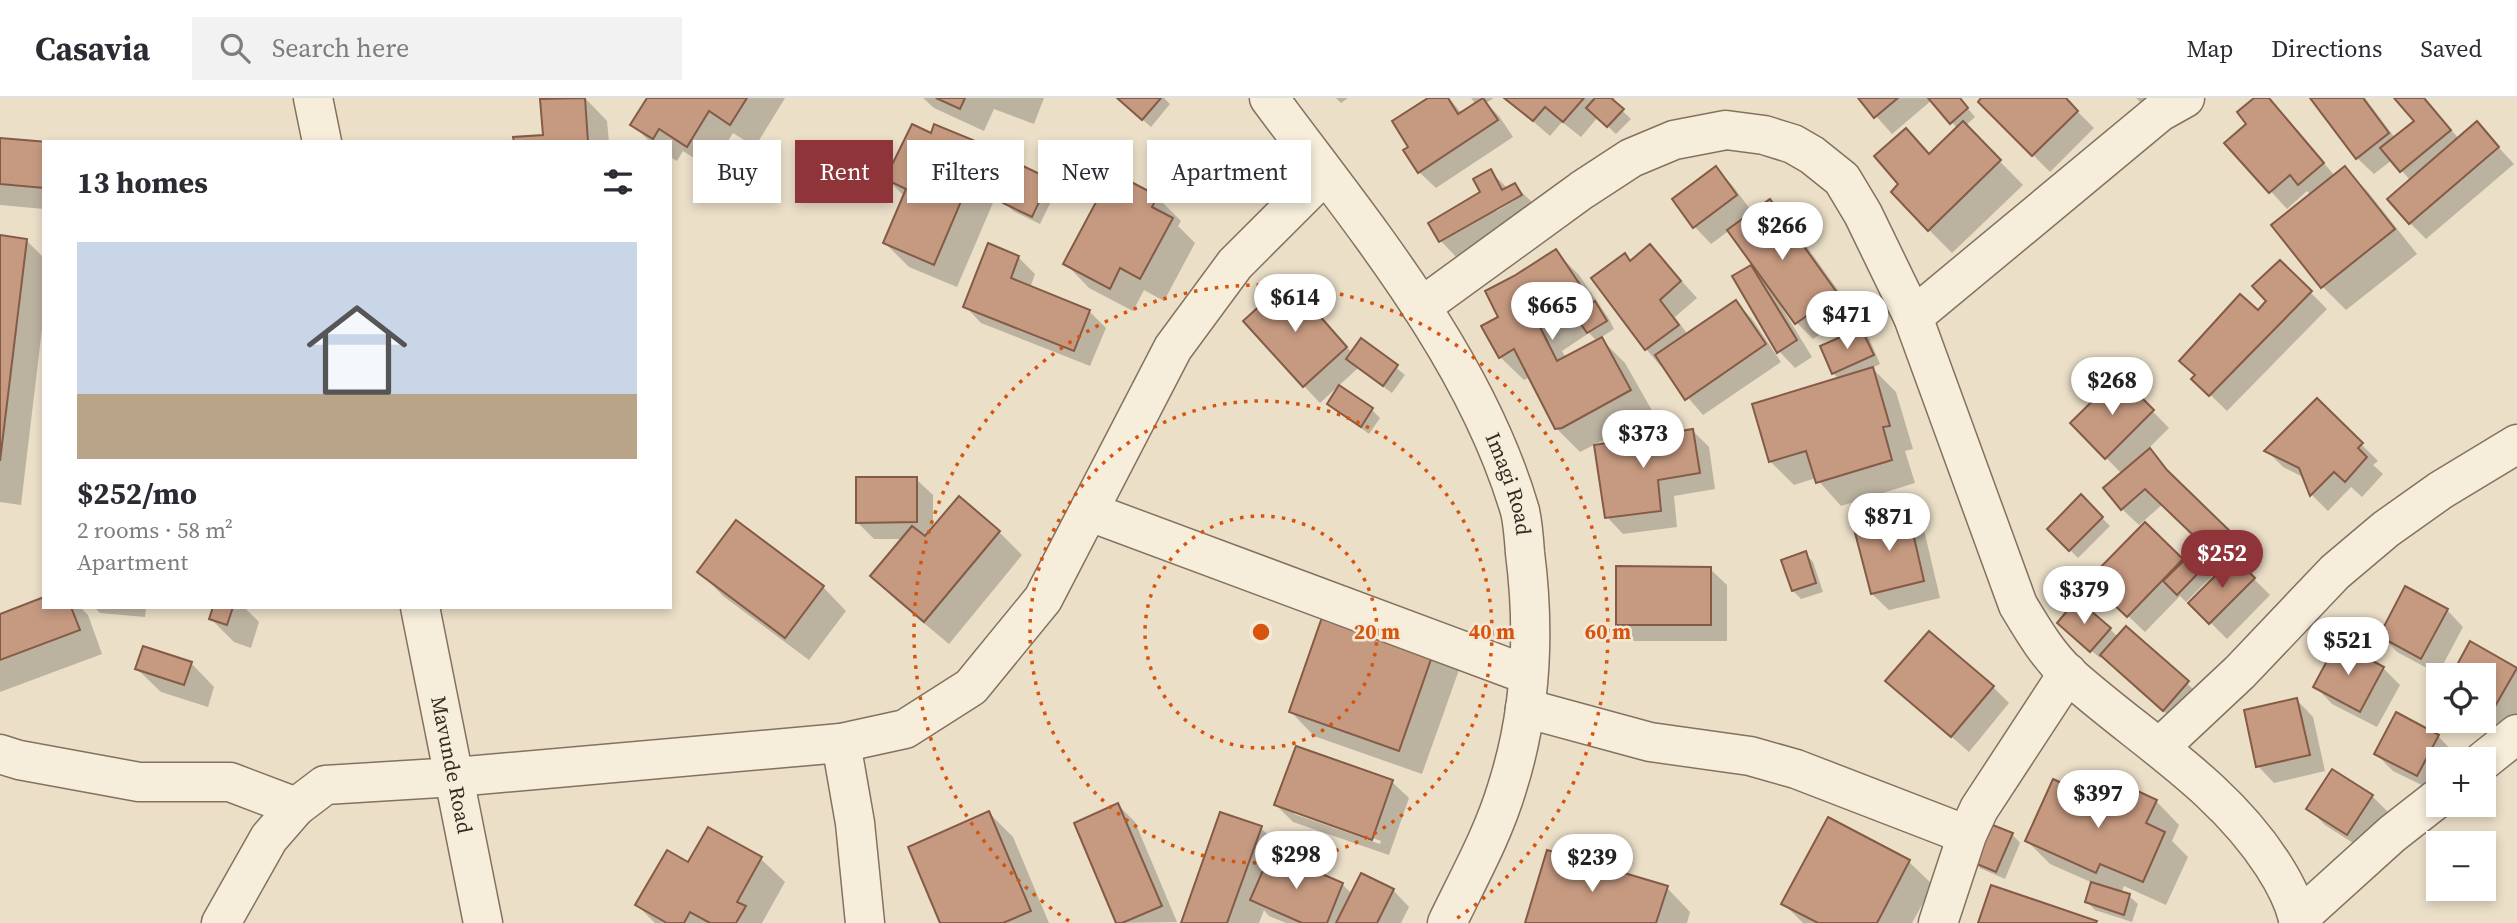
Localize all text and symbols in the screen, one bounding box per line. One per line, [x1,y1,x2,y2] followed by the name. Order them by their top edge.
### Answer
[192,17,682,80] search box
[35,26,150,71] text: Casavia
[216,29,254,67] icon: search
[272,30,409,66] text: Search here
[2186,32,2233,65] text: Map
[2271,32,2382,65] text: Directions
[2420,32,2482,65] text: Saved
[693,140,781,203] chip: Buy
[795,140,893,203] chip: Rent
[907,140,1024,203] chip: Filters
[1038,140,1133,203] chip: New
[1147,140,1311,203] chip: Apartment
[77,162,208,203] text: 13 homes
[599,163,637,201] icon: filters
[1741,202,1823,262] pin: $266
[1757,209,1807,241] text: $266
[1254,274,1336,334] pin: $614
[1270,281,1320,313] text: $614
[1511,282,1593,342] pin: $665
[294,287,420,413] icon: home
[1527,289,1577,321] text: $665
[1806,292,1888,351] pin: $471
[1822,298,1872,330] text: $471
[2071,358,2153,417] pin: $268
[2087,364,2137,396] text: $268
[1602,410,1684,470] pin: $373
[1618,417,1668,449] text: $373
[1479,428,1539,537] street label: Imagi Road
[77,473,197,514] text: $252/mo
[1848,494,1930,553] pin: $871
[1864,500,1914,532] text: $871
[77,514,233,546] text: 2 rooms · 58 m²
[2181,531,2263,590] pin: $252
[2197,537,2247,569] text: $252
[77,546,188,578] text: Apartment
[2043,566,2125,626] pin: $379
[2059,573,2109,605] text: $379
[1354,617,1400,646] text: 20 m
[1469,617,1515,646] text: 40 m
[1585,617,1631,646] text: 60 m
[2307,618,2389,677] pin: $521
[1249,620,1273,644] centre of rings
[2323,624,2373,656] text: $521
[2426,663,2496,901] map controls
[2426,663,2496,733] button: locate
[424,694,480,836] street label: Mavunde Road
[2426,747,2496,817] button: +
[2057,770,2139,830] pin: $397
[2073,777,2123,809] text: $397
[2426,831,2496,901] button: −
[1255,832,1337,891] pin: $298
[1551,834,1633,894] pin: $239
[1271,838,1321,870] text: $298
[1567,841,1617,873] text: $239

